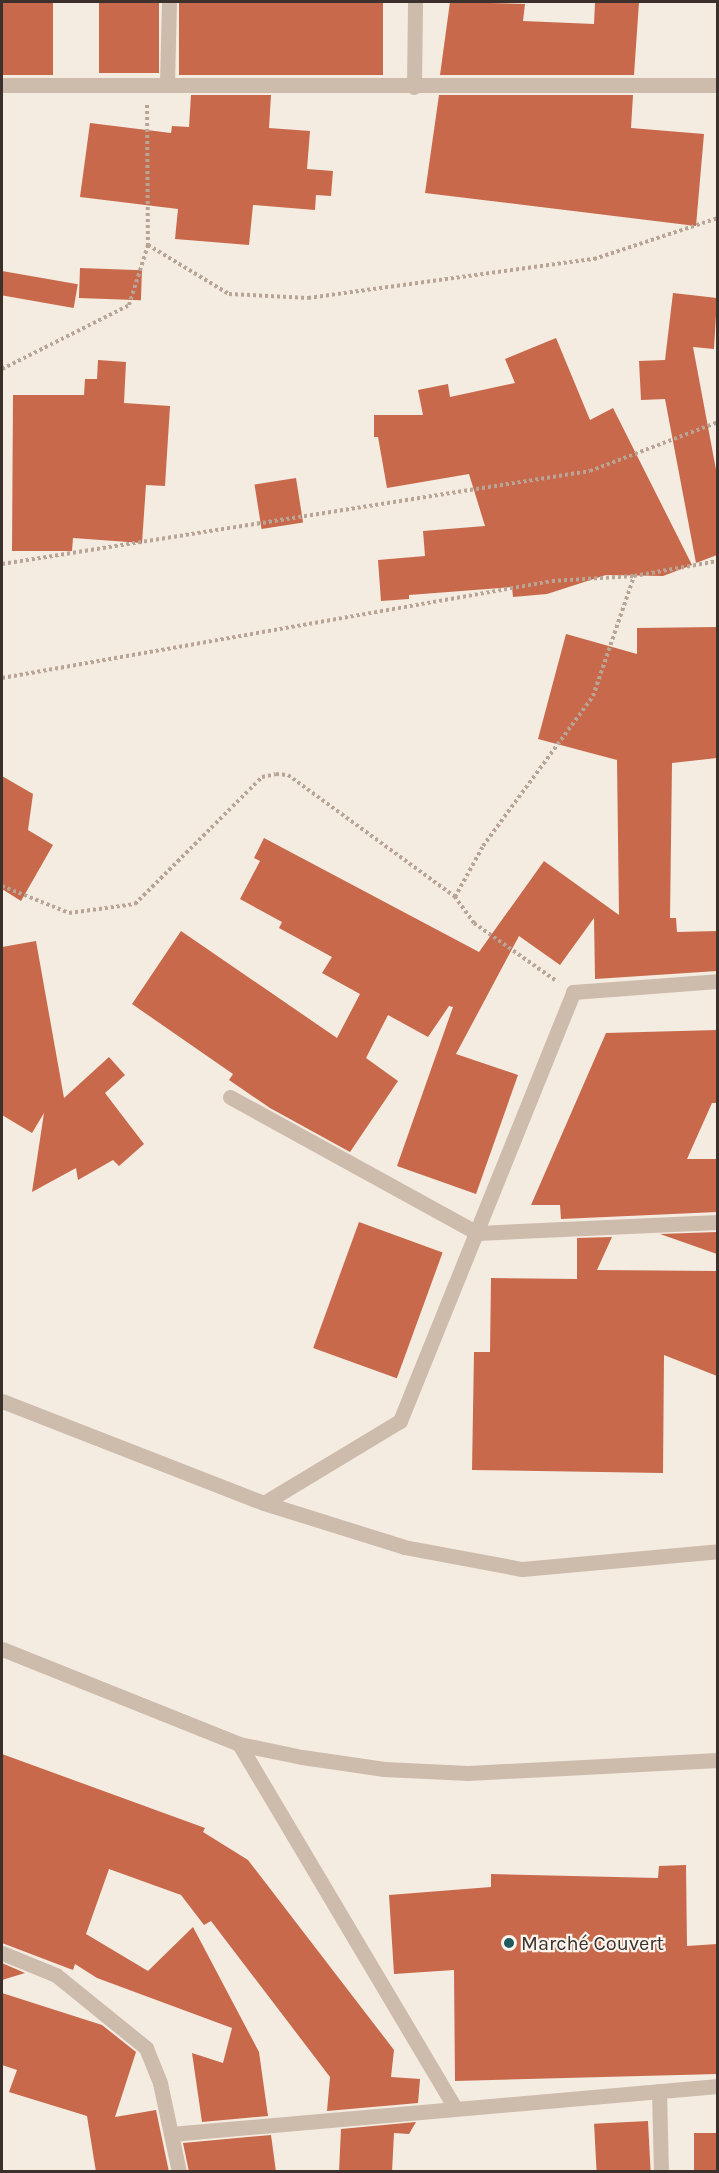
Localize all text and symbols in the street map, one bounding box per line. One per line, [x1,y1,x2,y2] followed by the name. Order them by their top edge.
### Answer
[521,1931,664,1955] place label: Marché Couvert
[502,1936,516,1950] marker: Marché Couvert

